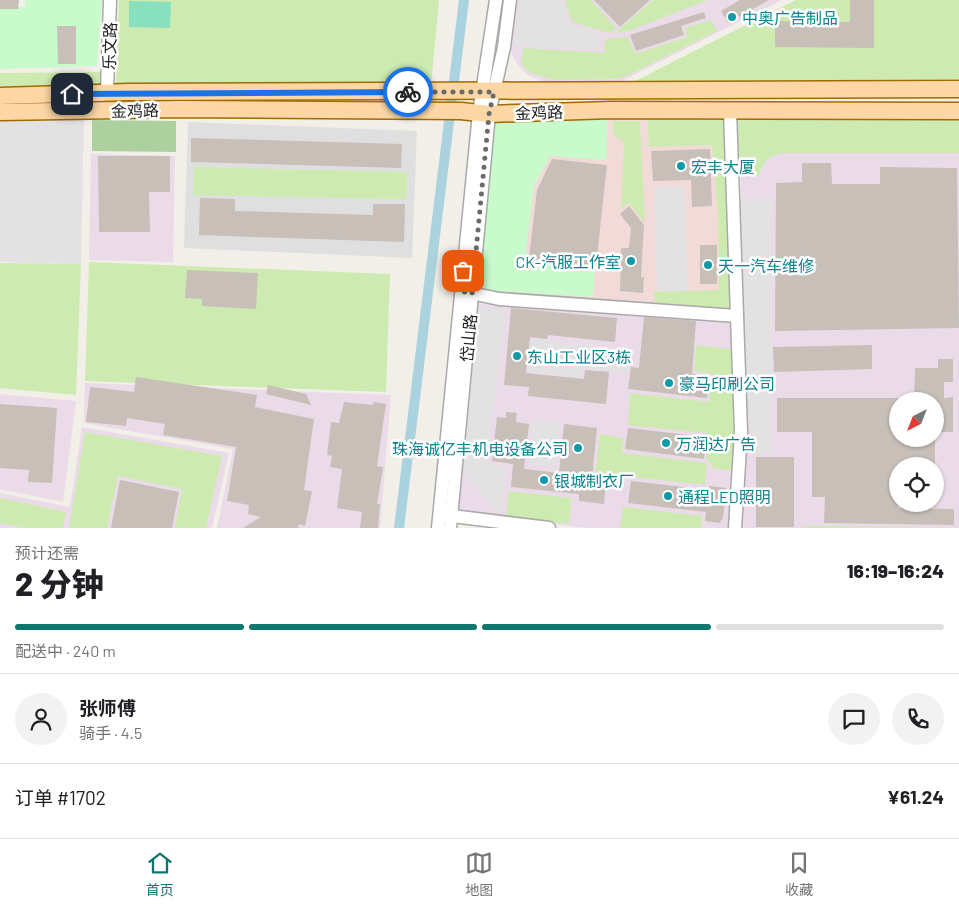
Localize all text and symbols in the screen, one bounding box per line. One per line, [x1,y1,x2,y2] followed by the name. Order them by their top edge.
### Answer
[742,8,838,27] place label: 中奥广告制品
[726,11,738,23] marker: 中奥广告制品
[99,22,119,70] street label: 乐文路
[383,67,433,117] courier
[51,73,93,115] pin
[394,78,422,106] icon: bike
[58,80,86,108] icon: home
[111,100,159,120] street label: 金鸡路
[515,102,563,122] street label: 金鸡路
[691,157,755,176] place label: 宏丰大厦
[675,160,687,172] marker: 宏丰大厦
[442,250,484,292] pin
[515,252,621,271] place label: CK-汽服工作室
[625,255,637,267] marker: CK-汽服工作室
[718,256,814,275] place label: 天一汽车维修
[449,257,477,285] icon: bag
[702,259,714,271] marker: 天一汽车维修
[456,313,480,363] street label: 岱山路
[527,347,631,366] place label: 东山工业区3栋
[511,350,523,362] marker: 东山工业区3栋
[679,374,775,393] place label: 豪马印刷公司
[663,377,675,389] marker: 豪马印刷公司
[889,392,944,448] north arrow
[889,392,944,512] map controls
[676,434,756,453] place label: 万润达广告
[660,437,672,449] marker: 万润达广告
[392,439,568,458] place label: 珠海诚亿丰机电设备公司
[572,442,584,454] marker: 珠海诚亿丰机电设备公司
[889,457,944,512] button: locate
[554,471,634,490] place label: 银城制衣厂
[538,474,550,486] marker: 银城制衣厂
[678,487,771,506] place label: 通程LED照明
[662,490,674,502] marker: 通程LED照明
[15,543,79,562] text: 预计还需
[847,559,944,582] text: 16:19–16:24
[15,564,104,602] text: 2 分钟
[15,641,116,660] text: 配送中 · 240 m
[15,693,67,745] button: person
[828,693,880,745] button: chat
[892,693,944,745] button: phone
[79,696,136,719] text: 张师傅
[79,723,142,742] text: 骑手 · 4.5
[887,785,944,808] text: ¥61.24
[15,786,106,809] text: 订单 #1702
[146,849,174,899] tab: 首页
[465,849,493,899] tab: 地图
[785,849,813,899] tab: 收藏

